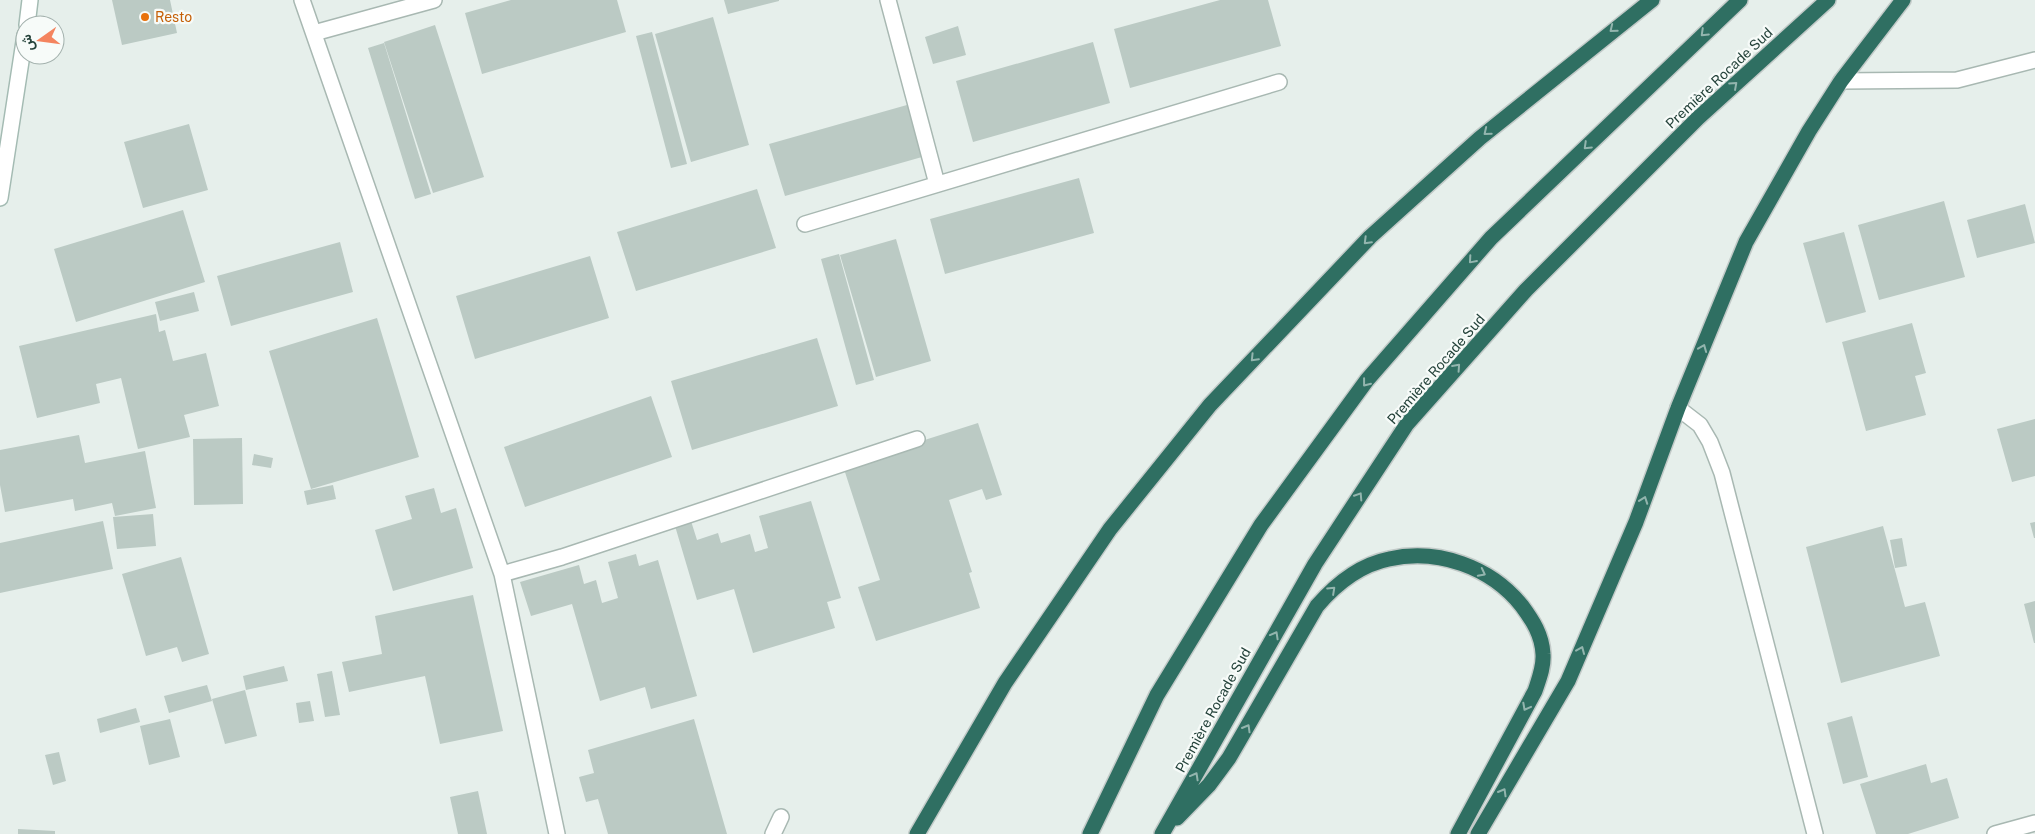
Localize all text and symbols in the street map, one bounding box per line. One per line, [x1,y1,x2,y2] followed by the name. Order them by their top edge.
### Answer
[155,9,192,25] place label: Resto
[139,11,151,23] marker: Resto
[15,15,65,65] north arrow
[1610,24,1619,33] one-way arrow
[1662,24,1776,132] street label: Première Rocade Sud
[1701,27,1710,36] one-way arrow
[18,33,38,53] text: ش
[1729,82,1738,91] one-way arrow
[1484,126,1493,134] one-way arrow
[1584,140,1593,149] one-way arrow
[1363,235,1372,244] one-way arrow
[1468,255,1477,264] one-way arrow
[1384,311,1488,427] street label: Première Rocade Sud
[1696,344,1707,353] one-way arrow
[1251,352,1260,361] one-way arrow
[1452,364,1461,373] one-way arrow
[1363,377,1371,386] one-way arrow
[1353,493,1362,502] one-way arrow
[1638,496,1648,505] one-way arrow
[1477,567,1486,577] one-way arrow
[1326,587,1335,596] one-way arrow
[1268,631,1278,640] one-way arrow
[1172,645,1254,775] street label: Première Rocade Sud
[1575,646,1586,655] one-way arrow
[1523,702,1533,711] one-way arrow
[1240,725,1250,734] one-way arrow
[1188,773,1198,782] one-way arrow
[1497,788,1507,797] one-way arrow

